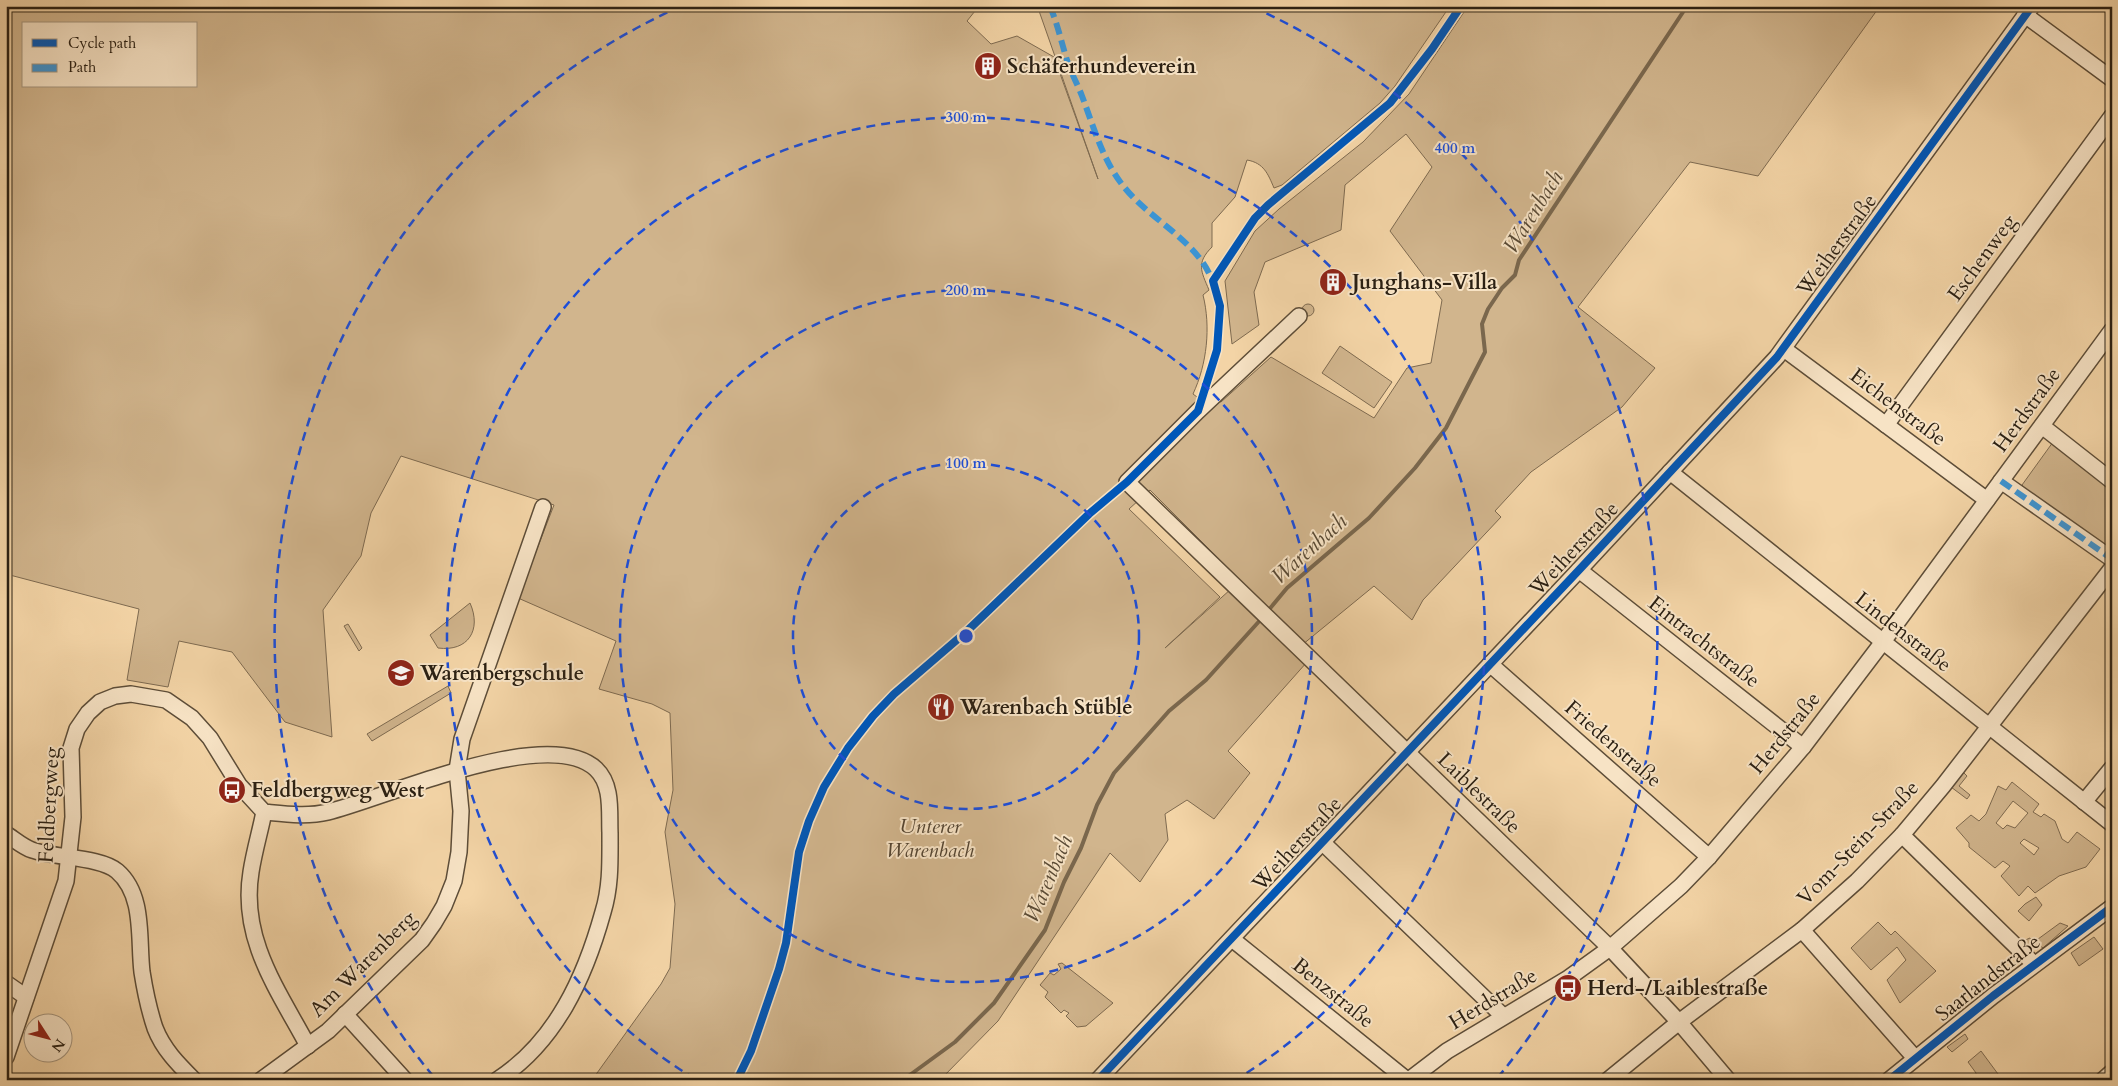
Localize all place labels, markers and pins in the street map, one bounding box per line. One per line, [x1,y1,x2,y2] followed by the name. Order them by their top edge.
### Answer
[973,51,1003,81] building icon: Schäferhundeverein
[1007,52,1197,81] place label: Schäferhundeverein
[1318,267,1348,297] building icon: Junghans-Villa
[1349,268,1498,297] place label: Junghans-Villa
[957,627,975,645] centre of rings
[386,658,416,688] school or university icon: Warenbergschule
[419,659,584,688] place label: Warenbergschule
[926,692,956,722] restaurant icon: Warenbach Stüble
[959,693,1133,722] place label: Warenbach Stüble
[217,775,247,805] bus stop icon: Feldbergweg West
[251,776,425,805] place label: Feldbergweg West
[1553,973,1583,1003] bus stop icon: Herd-/Laiblestraße
[1587,974,1768,1003] place label: Herd-/Laiblestraße

